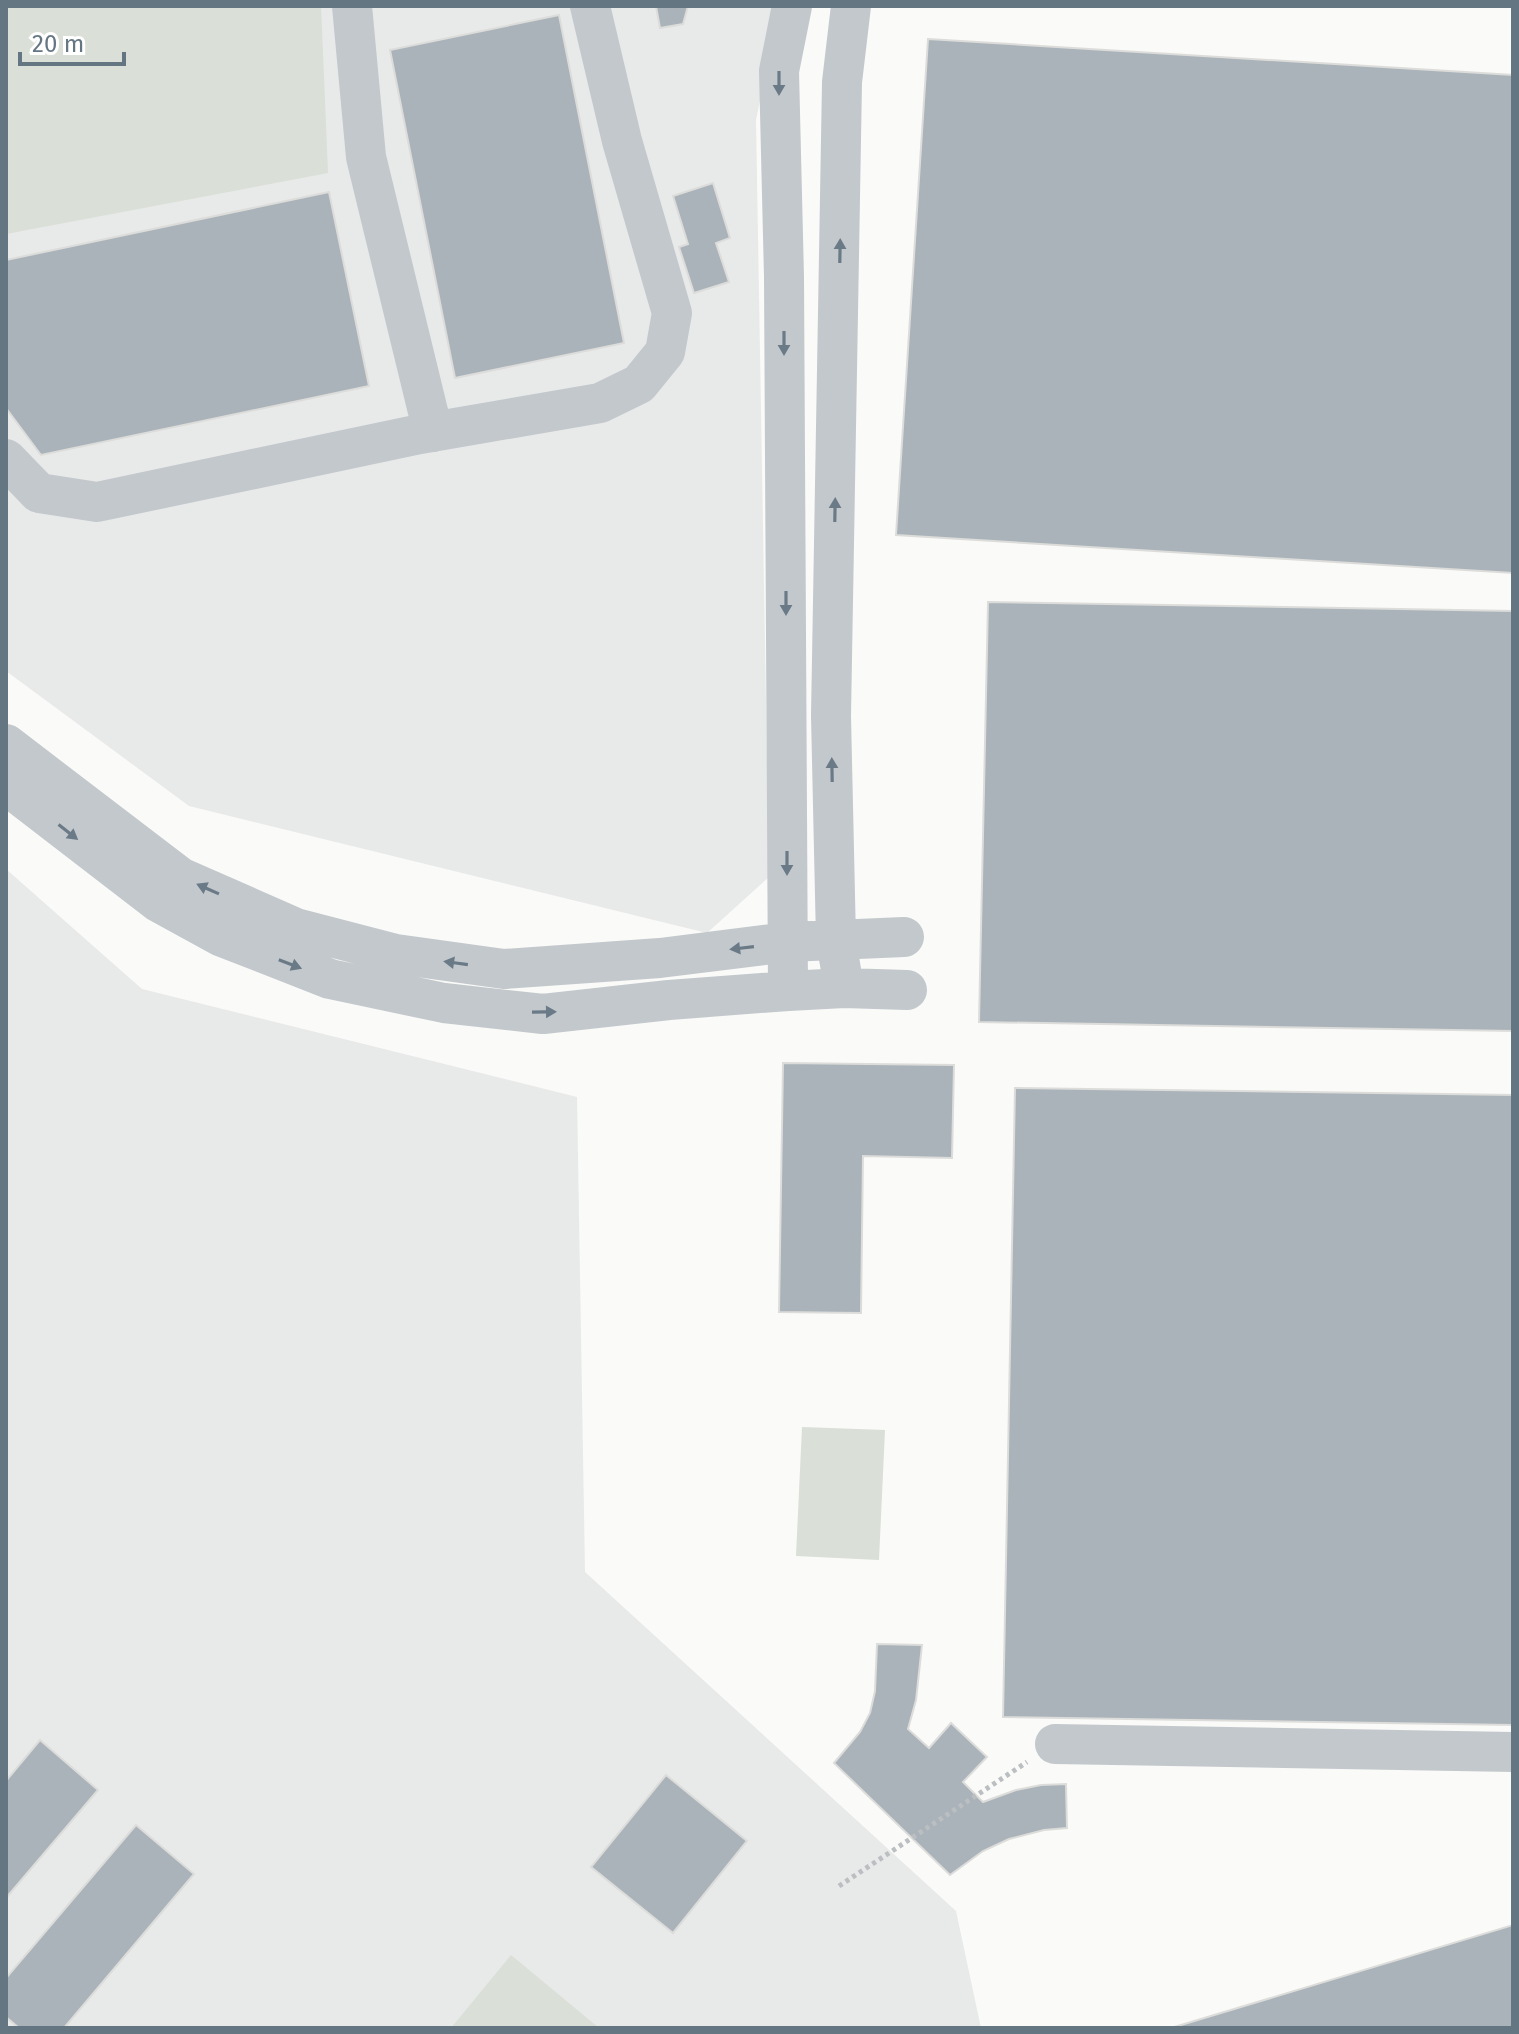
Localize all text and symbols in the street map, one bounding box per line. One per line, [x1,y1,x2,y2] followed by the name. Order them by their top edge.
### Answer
[20,16,124,66] scale bar
[32,30,84,58] text: 20 m
[773,71,785,96] one-way arrow
[833,238,846,263] one-way arrow
[778,331,790,356] one-way arrow
[829,497,841,522] one-way arrow
[780,591,792,616] one-way arrow
[826,757,839,782] one-way arrow
[58,824,78,840] one-way arrow
[781,851,793,876] one-way arrow
[196,883,220,896] one-way arrow
[730,942,755,955] one-way arrow
[443,956,468,969] one-way arrow
[278,958,302,971] one-way arrow
[532,1006,557,1018] one-way arrow

